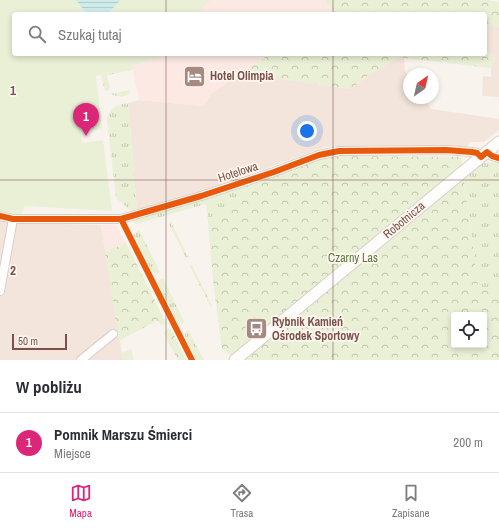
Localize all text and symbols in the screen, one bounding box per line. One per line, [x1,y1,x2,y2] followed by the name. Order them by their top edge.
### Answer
[12,12,487,56] search box
[26,23,48,45] icon: search
[58,24,122,45] text: Szukaj tutaj
[182,63,208,89] hotel icon: Hotel Olimpia
[210,68,274,84] place label: Hotel Olimpia
[403,68,439,104] north arrow
[10,82,16,99] text: 1
[73,103,99,136] pin: 1
[297,121,317,141] your location
[216,158,260,186] street label: Hotelowa
[380,198,429,242] street label: Robotnicza
[328,250,378,266] park label: Czarny Las
[10,262,16,279] text: 2
[451,312,487,348] map controls
[451,312,487,348] button: locate
[272,314,360,344] place label: Rybnik Kamień Ośrodek Sportowy
[244,316,270,342] bus stop icon: Rybnik Kamień Ośrodek Sportowy
[12,332,67,351] scale bar
[18,334,38,348] text: 50 m
[16,375,82,398] text: W pobliżu
[54,424,192,445] text: Pomnik Marszu Śmierci
[26,434,32,451] text: 1
[453,434,483,451] text: 200 m
[54,445,91,462] text: Miejsce
[69,482,92,520] tab: Mapa
[231,482,253,520] tab: Trasa
[392,482,430,520] tab: Zapisane

